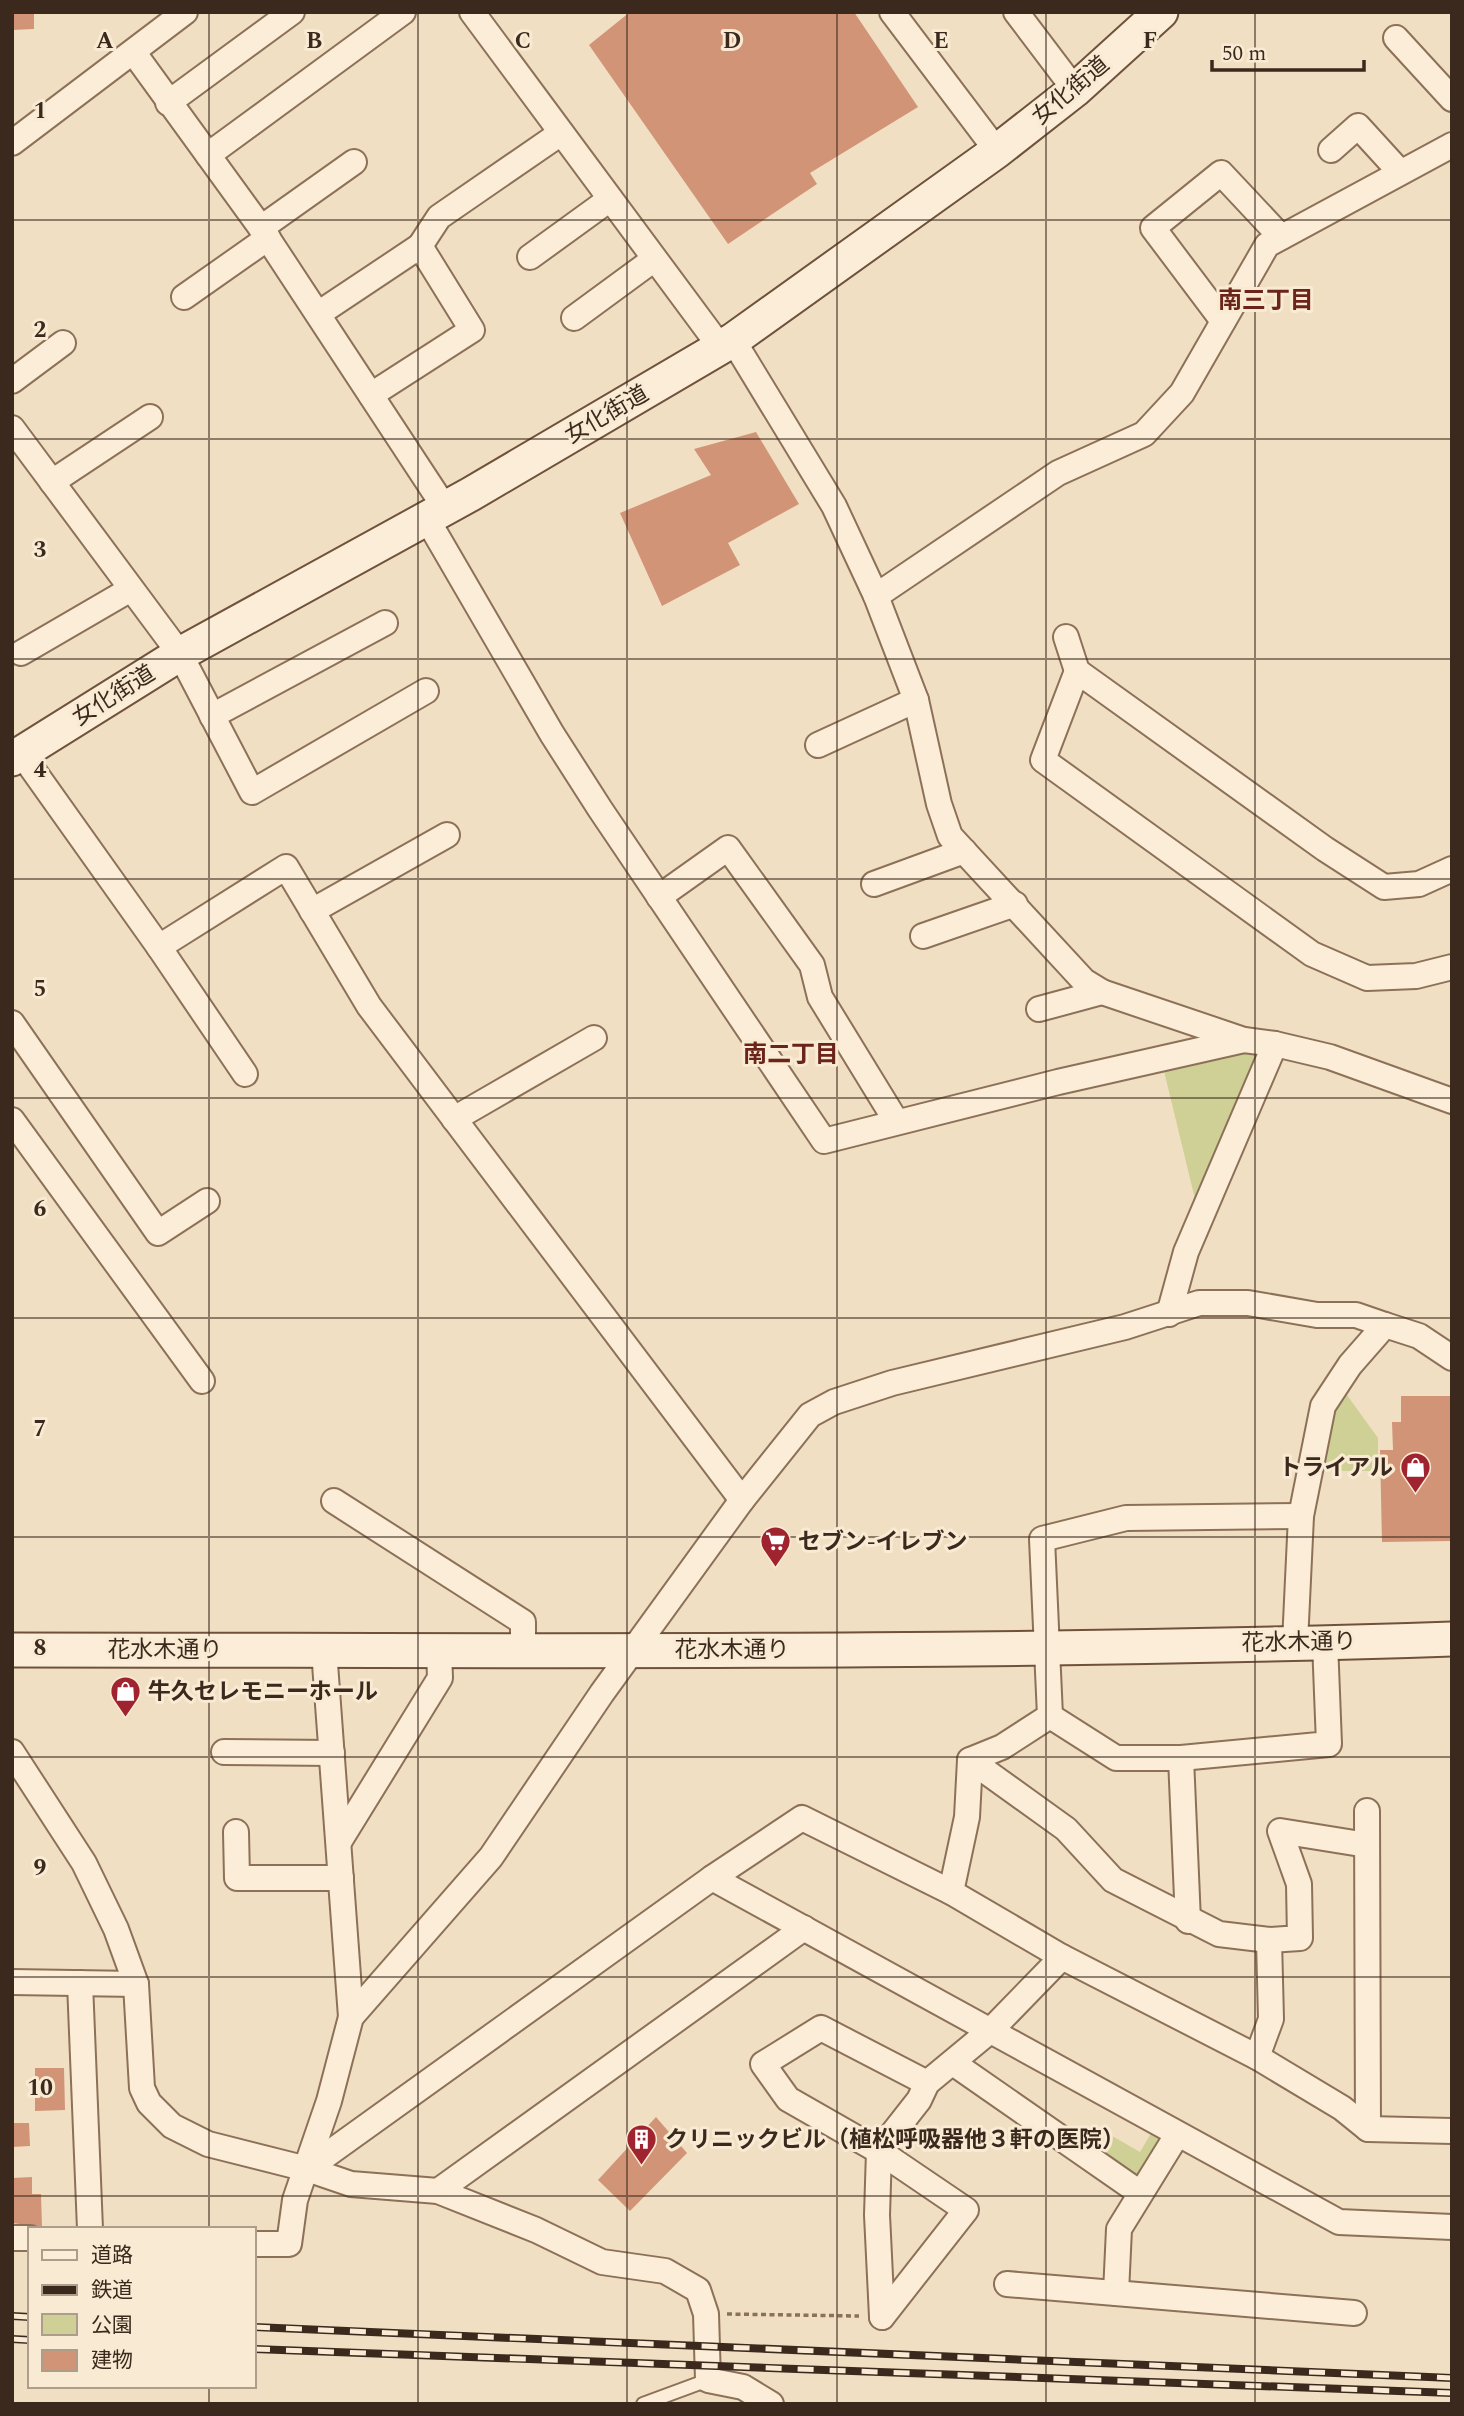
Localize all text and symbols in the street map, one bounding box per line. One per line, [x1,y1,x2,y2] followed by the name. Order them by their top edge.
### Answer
[96,24,114,59] text: A
[306,24,322,59] text: B
[515,24,531,59] text: C
[723,24,741,59] text: D
[933,24,949,59] text: E
[1143,24,1157,59] text: F
[1212,28,1364,72] scale bar
[1222,38,1266,70] text: 50 m
[1025,48,1117,134] street label: 女化街道
[34,94,46,129] text: 1
[1218,283,1314,319] district label: 南三丁目
[34,313,47,348] text: 2
[558,377,656,453] street label: 女化街道
[34,533,47,568] text: 3
[66,657,162,735] street label: 女化街道
[34,753,47,788] text: 4
[34,972,46,1007] text: 5
[743,1037,839,1073] district label: 南二丁目
[34,1192,47,1227] text: 6
[34,1412,46,1447] text: 7
[1278,1451,1393,1486] place label: トライアル
[1399,1451,1433,1495] shop icon: トライアル
[758,1525,792,1569] supermarket icon: セブン-イレブン
[798,1525,968,1560] place label: セブン-イレブン
[1241,1624,1357,1662] street label: 花水木通り
[34,1631,46,1666] text: 8
[108,1633,223,1668] street label: 花水木通り
[675,1633,790,1668] street label: 花水木通り
[108,1675,142,1719] shop icon: 牛久セレモニーホール
[148,1675,378,1710] place label: 牛久セレモニーホール
[34,1851,47,1886] text: 9
[27,2071,53,2106] text: 10
[625,2123,659,2167] building icon: クリニックビル（植松呼吸器他３軒の医院）
[665,2123,1125,2158] place label: クリニックビル（植松呼吸器他３軒の医院）
[28,2227,256,2388] legend
[91,2240,133,2272] text: 道路
[91,2275,133,2307] text: 鉄道
[91,2310,133,2342] text: 公園
[91,2345,133,2377] text: 建物

